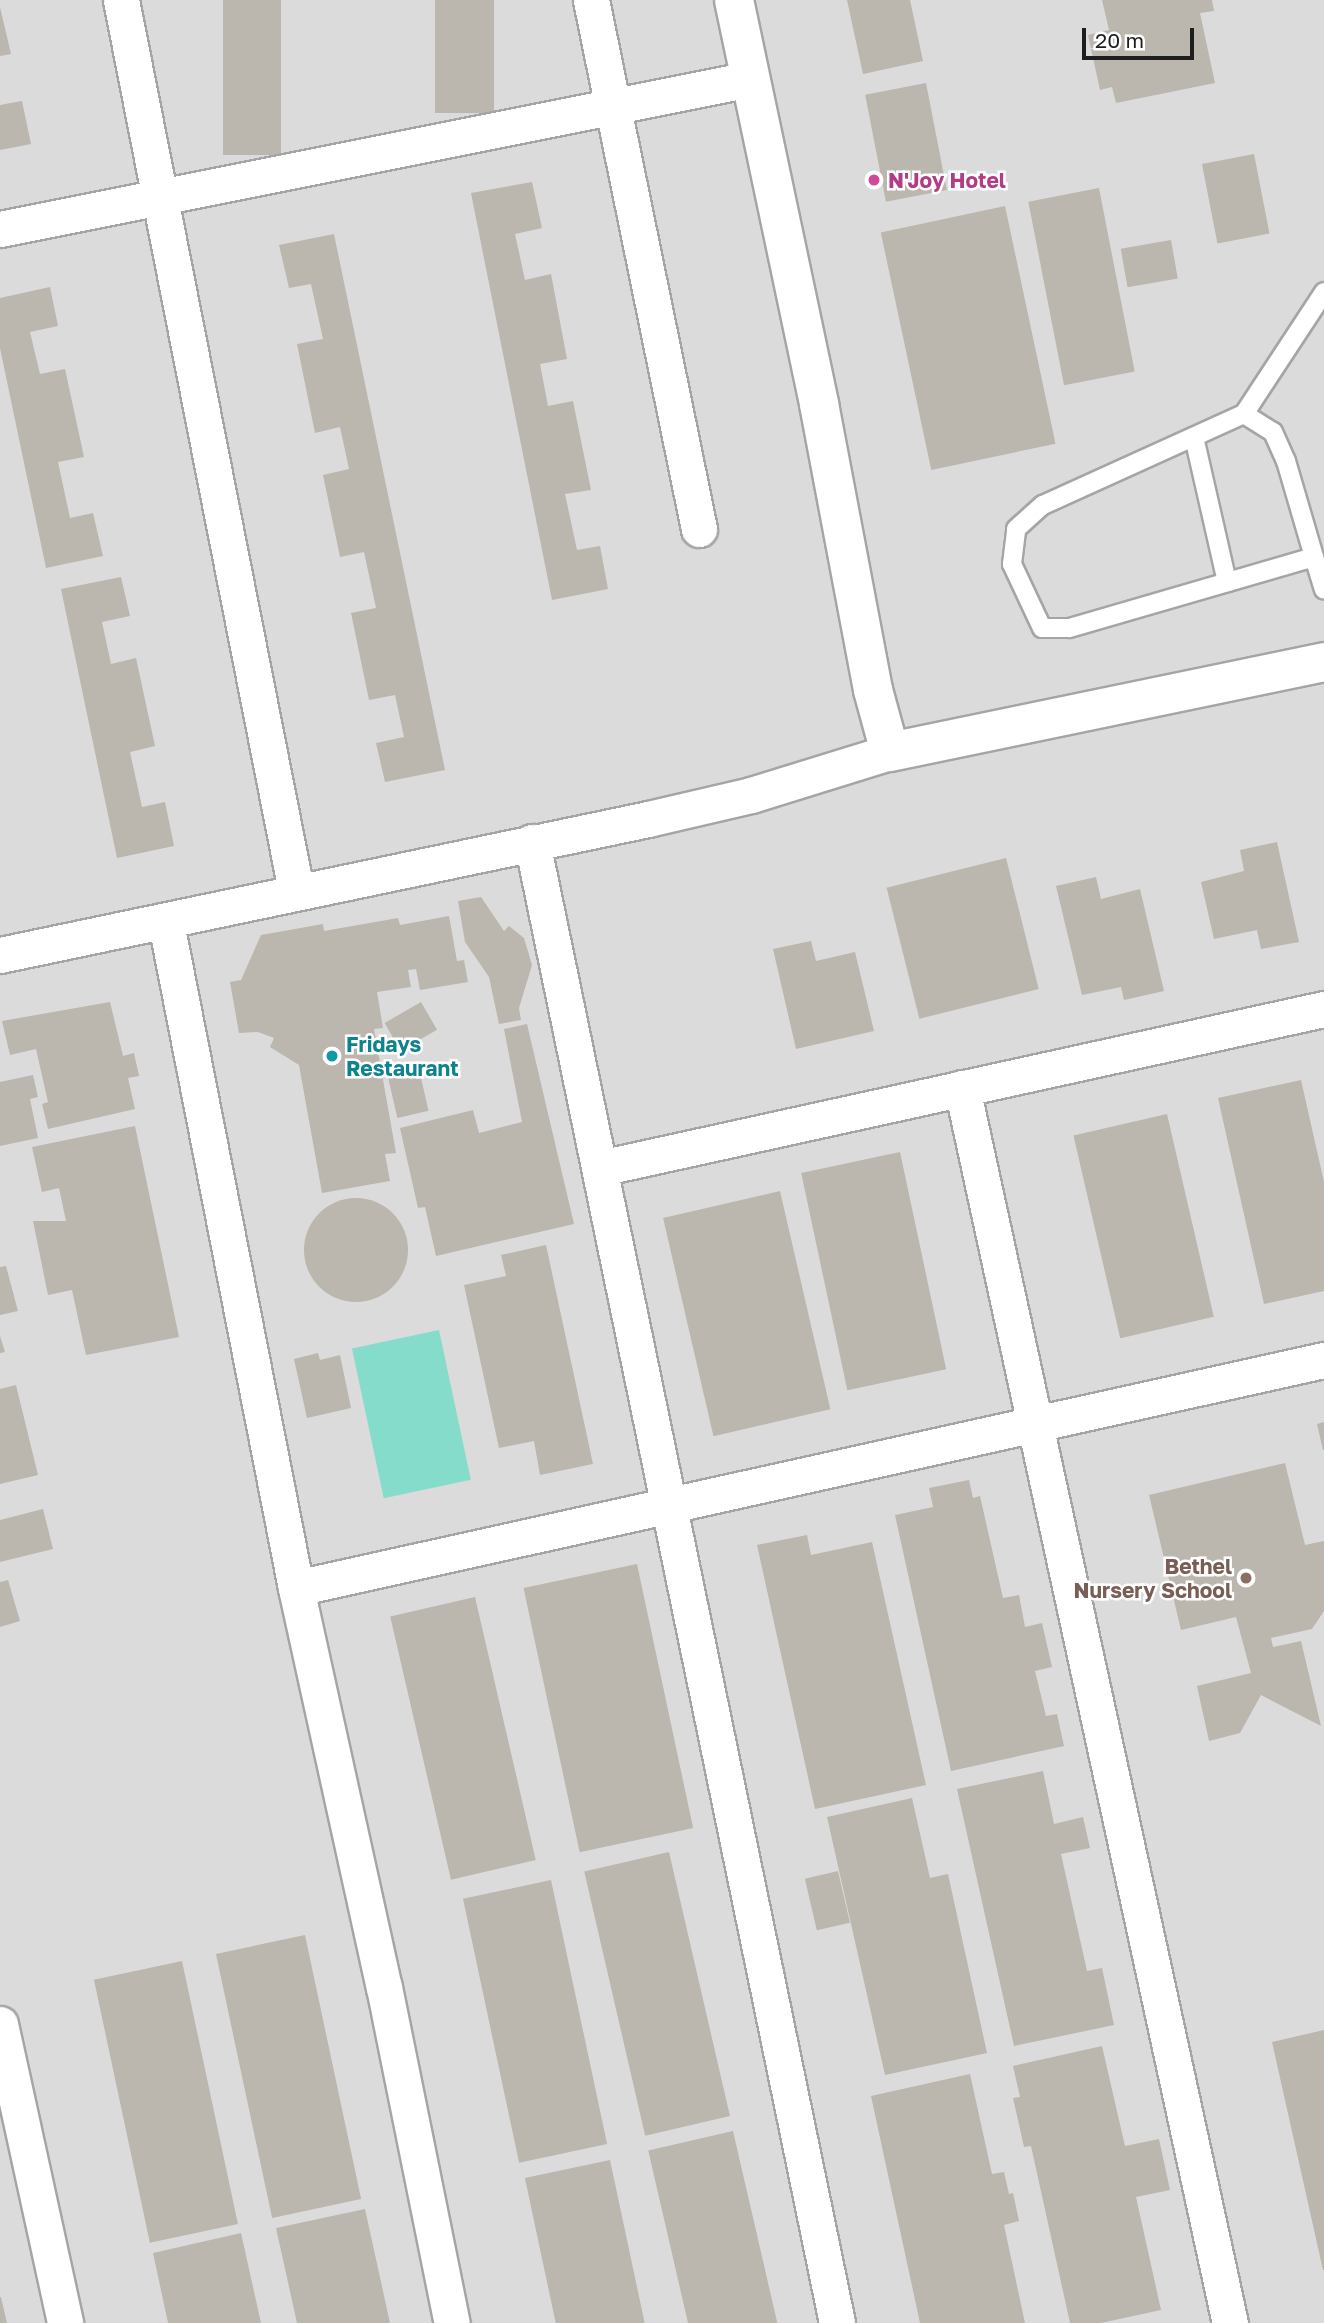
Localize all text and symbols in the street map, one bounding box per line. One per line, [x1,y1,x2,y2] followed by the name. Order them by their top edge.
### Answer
[1086,14,1198,58] scale bar
[1095,27,1144,53] text: 20 m
[888,167,1006,193] place label: N'Joy Hotel
[866,172,882,188] marker: N'Joy Hotel
[346,1031,459,1081] place label: Fridays Restaurant
[324,1048,340,1064] marker: Fridays Restaurant
[1074,1553,1232,1603] place label: Bethel Nursery School
[1238,1570,1254,1586] marker: Bethel Nursery School

